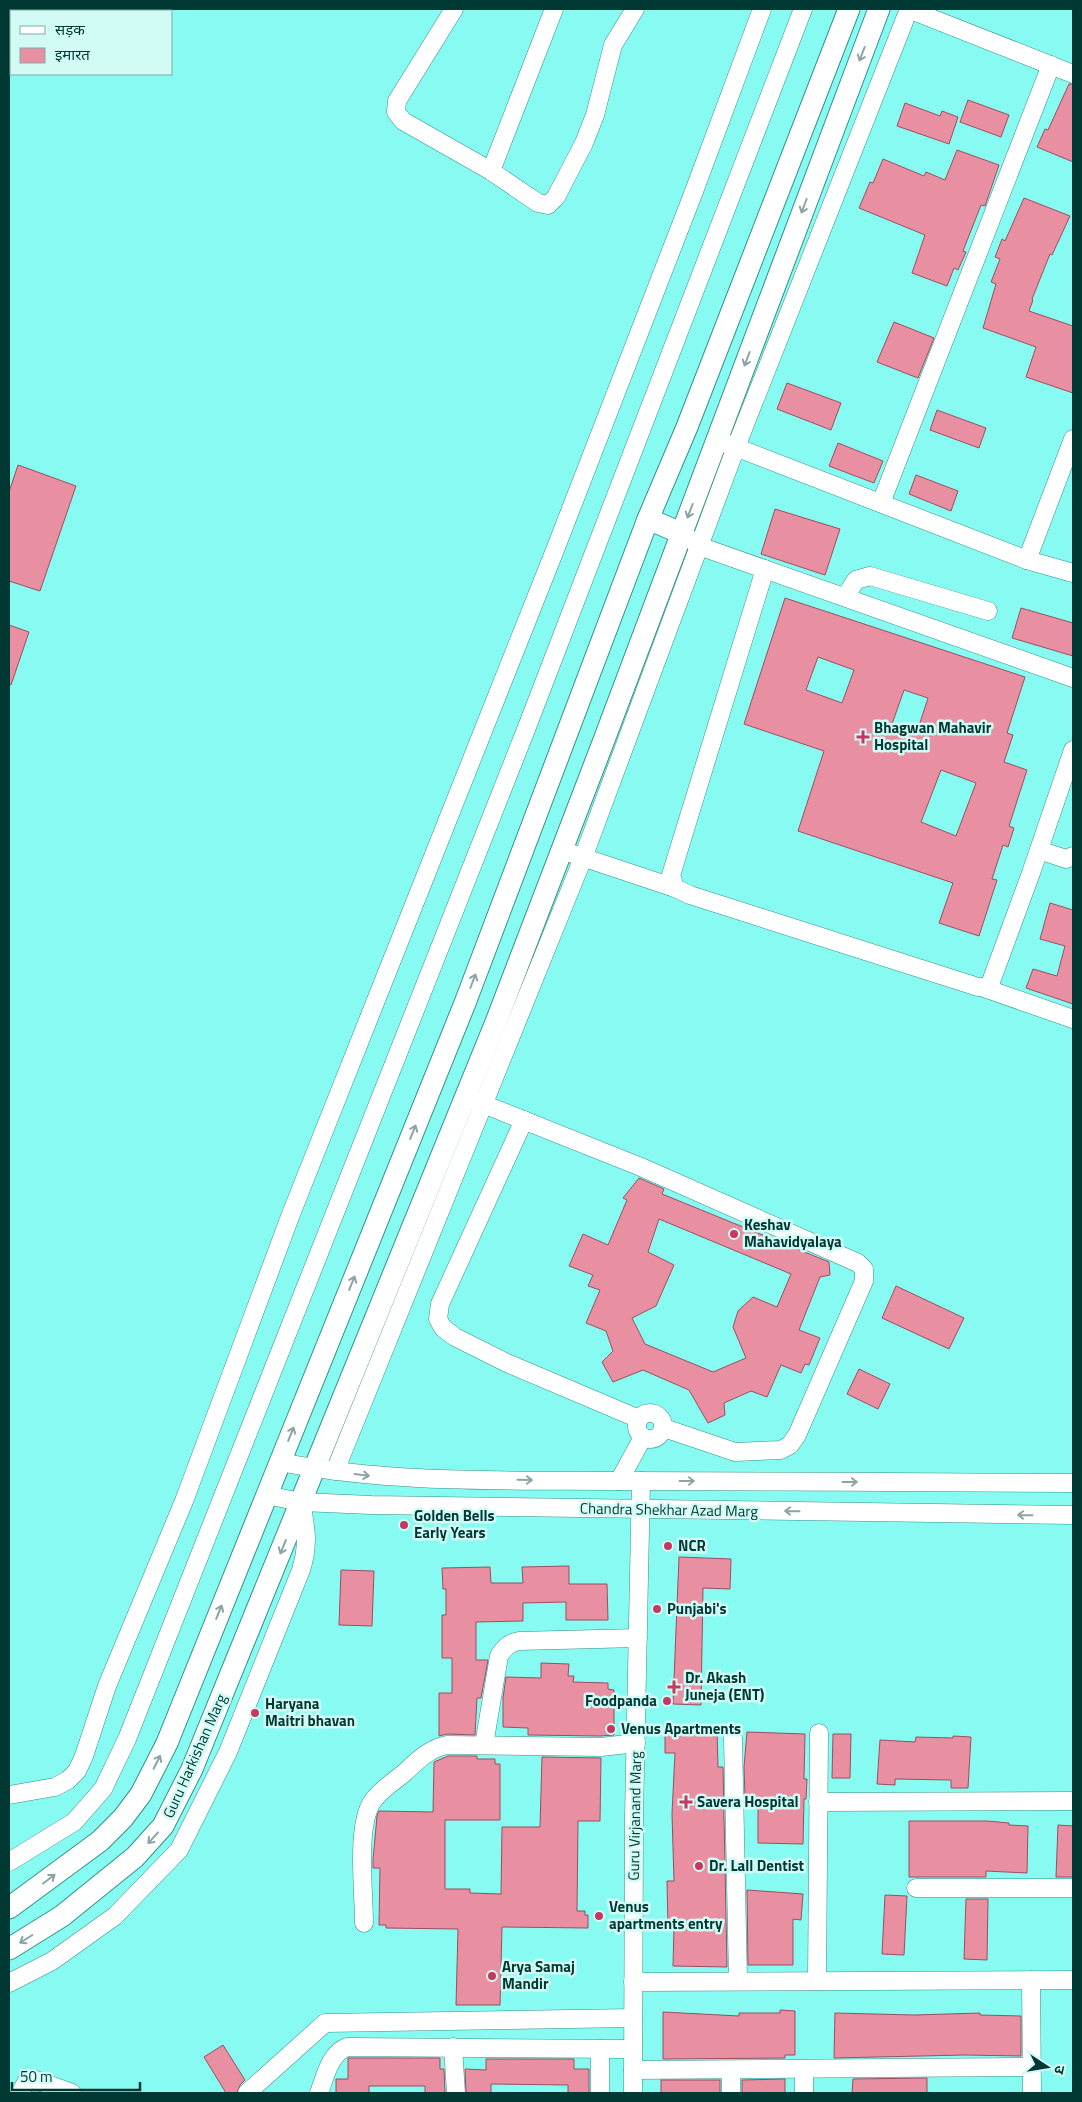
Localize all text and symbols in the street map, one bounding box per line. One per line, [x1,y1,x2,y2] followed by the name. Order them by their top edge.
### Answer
[10,10,172,75] legend
[55,18,85,41] text: सड़क
[55,43,90,66] text: इमारत
[856,47,865,62] one-way arrow
[799,198,808,214] one-way arrow
[742,350,751,366] one-way arrow
[684,503,693,518] one-way arrow
[874,716,992,756] place label: Bhagwan Mahavir Hospital
[856,730,870,744] marker: Bhagwan Mahavir Hospital
[469,974,478,990] one-way arrow
[408,1125,418,1140] one-way arrow
[744,1213,842,1253] place label: Keshav Mahavidyalaya
[728,1228,740,1240] marker: Keshav Mahavidyalaya
[347,1276,357,1291] one-way arrow
[287,1426,296,1442] one-way arrow
[354,1470,370,1480] one-way arrow
[516,1475,532,1484] one-way arrow
[678,1476,695,1486] one-way arrow
[841,1477,857,1487] one-way arrow
[580,1496,759,1523] street label: Chandra Shekhar Azad Marg
[414,1504,495,1544] place label: Golden Bells Early Years
[784,1507,800,1516] one-way arrow
[1017,1510,1033,1520] one-way arrow
[398,1519,410,1531] marker: Golden Bells Early Years
[678,1534,706,1557] place label: NCR
[278,1539,287,1554] one-way arrow
[662,1540,674,1552] marker: NCR
[667,1597,727,1620] place label: Punjabi's
[651,1603,663,1615] marker: Punjabi's
[215,1605,225,1620] one-way arrow
[685,1666,765,1706] place label: Dr. Akash Juneja (ENT)
[667,1680,681,1694] marker: Dr. Akash Juneja (ENT)
[585,1689,657,1712] place label: Foodpanda
[157,1690,232,1822] street label: Guru Harkishan Marg
[265,1692,355,1732] place label: Haryana Maitri bhavan
[661,1695,673,1707] marker: Foodpanda
[249,1707,261,1719] marker: Haryana Maitri bhavan
[621,1717,741,1740] place label: Venus Apartments
[605,1723,617,1735] marker: Venus Apartments
[622,1751,647,1881] street label: Guru Virjanand Marg
[153,1755,162,1770] one-way arrow
[697,1790,799,1813] place label: Savera Hospital
[679,1795,693,1809] marker: Savera Hospital
[147,1832,158,1845] one-way arrow
[709,1854,805,1877] place label: Dr. Lall Dentist
[693,1860,705,1872] marker: Dr. Lall Dentist
[42,1874,55,1885] one-way arrow
[609,1895,723,1935] place label: Venus apartments entry
[593,1910,605,1922] marker: Venus apartments entry
[19,1934,33,1944] one-way arrow
[502,1955,575,1995] place label: Arya Samaj Mandir
[486,1970,498,1982] marker: Arya Samaj Mandir
[1022,2042,1072,2092] north arrow
[12,2060,140,2092] scale bar
[1049,2064,1071,2077] text: उ
[20,2065,53,2088] text: 50 m

